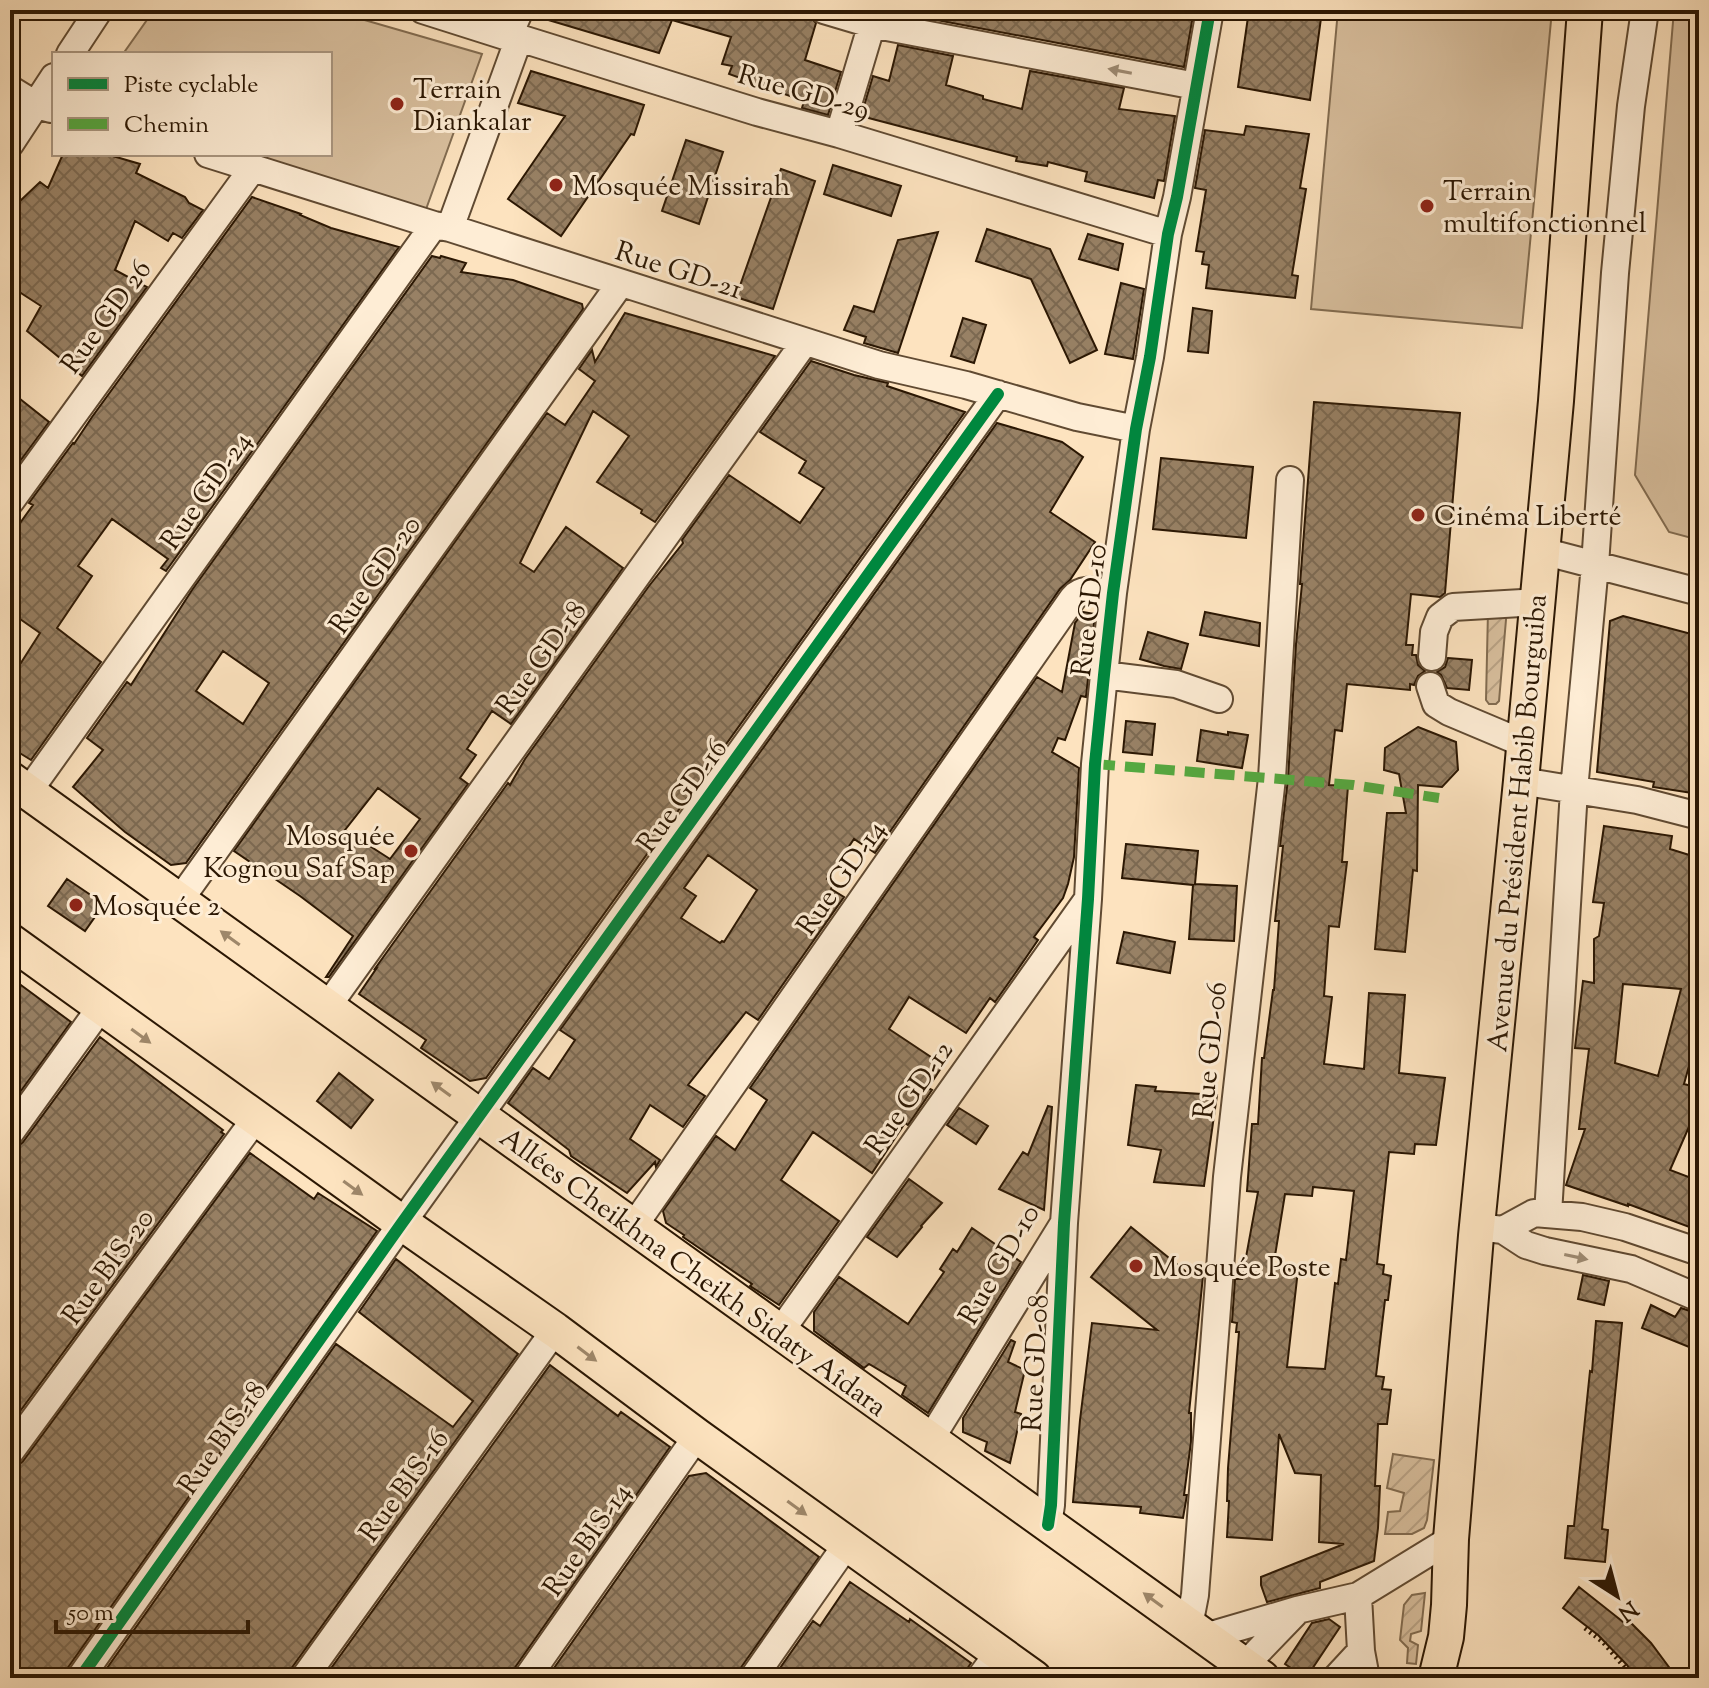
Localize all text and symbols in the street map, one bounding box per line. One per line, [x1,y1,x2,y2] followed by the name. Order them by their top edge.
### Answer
[52,52,332,156] legend
[733,56,874,132] street label: Rue GD-29
[1107,65,1132,77] one-way arrow
[124,69,259,103] text: Piste cyclable
[413,71,532,143] place label: Terrain Diankalar
[388,95,406,113] marker: Terrain Diankalar
[124,109,209,143] text: Chemin
[572,168,791,208] place label: Mosquée Missirah
[1443,173,1647,245] place label: Terrain multifonctionnel
[547,176,565,194] marker: Mosquée Missirah
[1418,197,1436,215] marker: Terrain multifonctionnel
[609,233,747,311] street label: Rue GD-21
[52,252,163,383] street label: Rue GD 26
[152,425,263,559] street label: Rue GD-24
[1434,498,1622,538] place label: Cinéma Liberté
[1409,506,1427,524] marker: Cinéma Liberté
[321,508,432,643] street label: Rue GD-20
[1063,542,1119,679] street label: Rue GD-10
[1479,592,1559,1054] street label: Avenue du Président Habib Bourguiba
[487,593,597,724] street label: Rue GD-18
[628,732,738,862] street label: Rue GD-16
[788,813,897,944] street label: Rue GD-14
[203,818,395,890] place label: Mosquée Kognou Saf Sap
[402,842,420,860] marker: Mosquée Kognou Saf Sap
[92,888,220,928] place label: Mosquée 2
[67,896,85,914] marker: Mosquée 2
[219,930,241,946] one-way arrow
[1185,980,1239,1121] street label: Rue GD-06
[131,1028,152,1043] one-way arrow
[856,1033,965,1164] street label: Rue GD-12
[431,1082,452,1098] one-way arrow
[490,1119,894,1428] street label: Allées Cheikhna Cheikh Sidaty Aîdara
[342,1179,363,1195] one-way arrow
[950,1198,1051,1333] street label: Rue GD-10
[54,1201,165,1334] street label: Rue BIS-20
[1152,1249,1331,1289] place label: Mosquée Poste
[1563,1251,1588,1264] one-way arrow
[1127,1257,1145,1275] marker: Mosquée Poste
[1013,1293,1061,1433] street label: Rue GD-08
[577,1346,597,1362] one-way arrow
[170,1374,277,1504] street label: Rue BIS-18
[351,1422,460,1551] street label: Rue BIS-16
[535,1476,642,1606] street label: Rue BIS-14
[786,1500,808,1516] one-way arrow
[1577,1556,1657,1636] north arrow
[56,1584,248,1634] scale bar
[1142,1592,1164,1608] one-way arrow
[1610,1592,1644,1628] text: N
[66,1597,114,1631] text: 50 m

